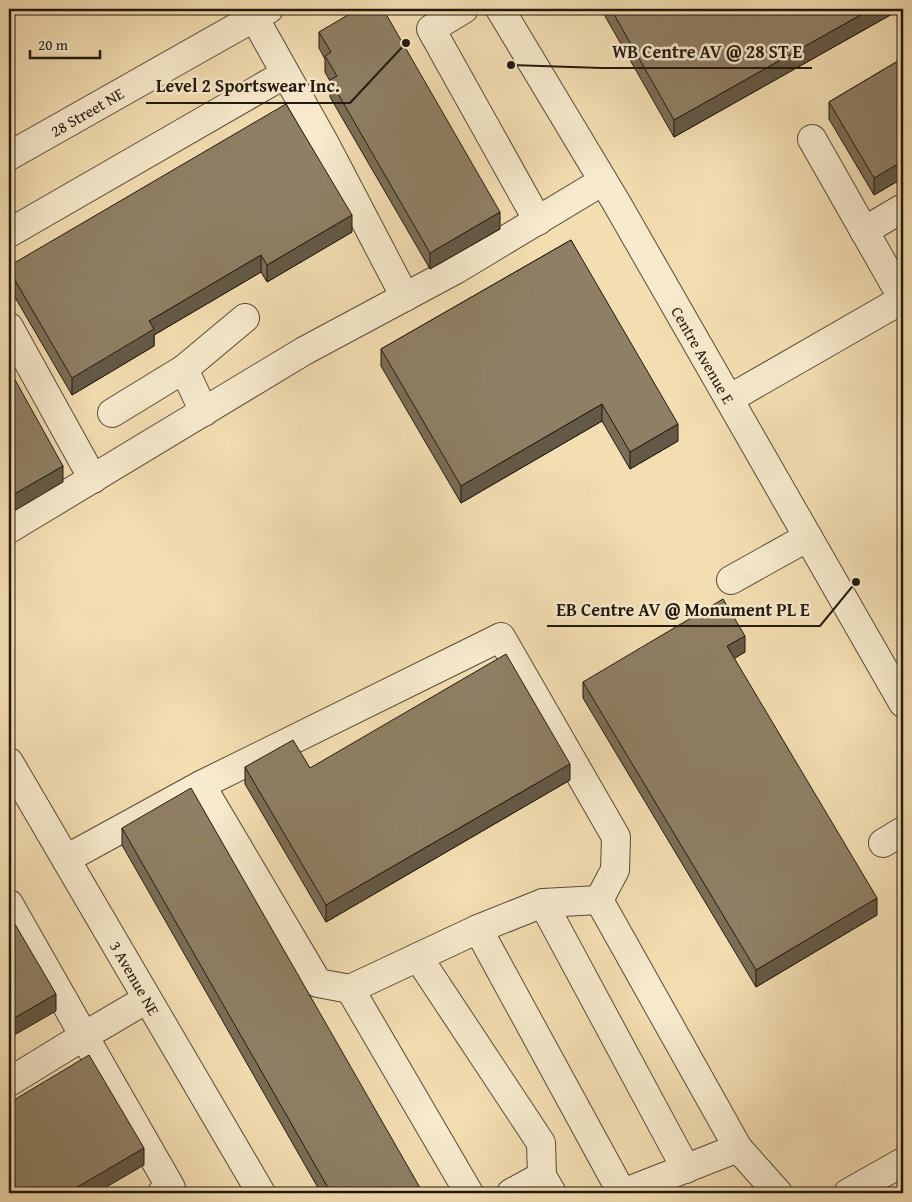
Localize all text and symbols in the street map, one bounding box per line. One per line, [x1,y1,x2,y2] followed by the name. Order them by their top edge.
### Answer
[30,28,100,60] scale bar
[38,34,69,55] text: 20 m
[602,35,812,68] callout: WB Centre AV @ 28 ST E
[612,38,802,65] text: WB Centre AV @ 28 ST E
[146,70,350,103] callout: Level 2 Sportswear Inc.
[156,72,340,99] text: Level 2 Sportswear Inc.
[46,81,128,143] street label: 28 Street NE
[665,302,741,408] street label: Centre Avenue E
[547,593,820,626] callout: EB Centre AV @ Monument PL E
[556,596,810,623] text: EB Centre AV @ Monument PL E
[104,936,166,1020] street label: 3 Avenue NE

